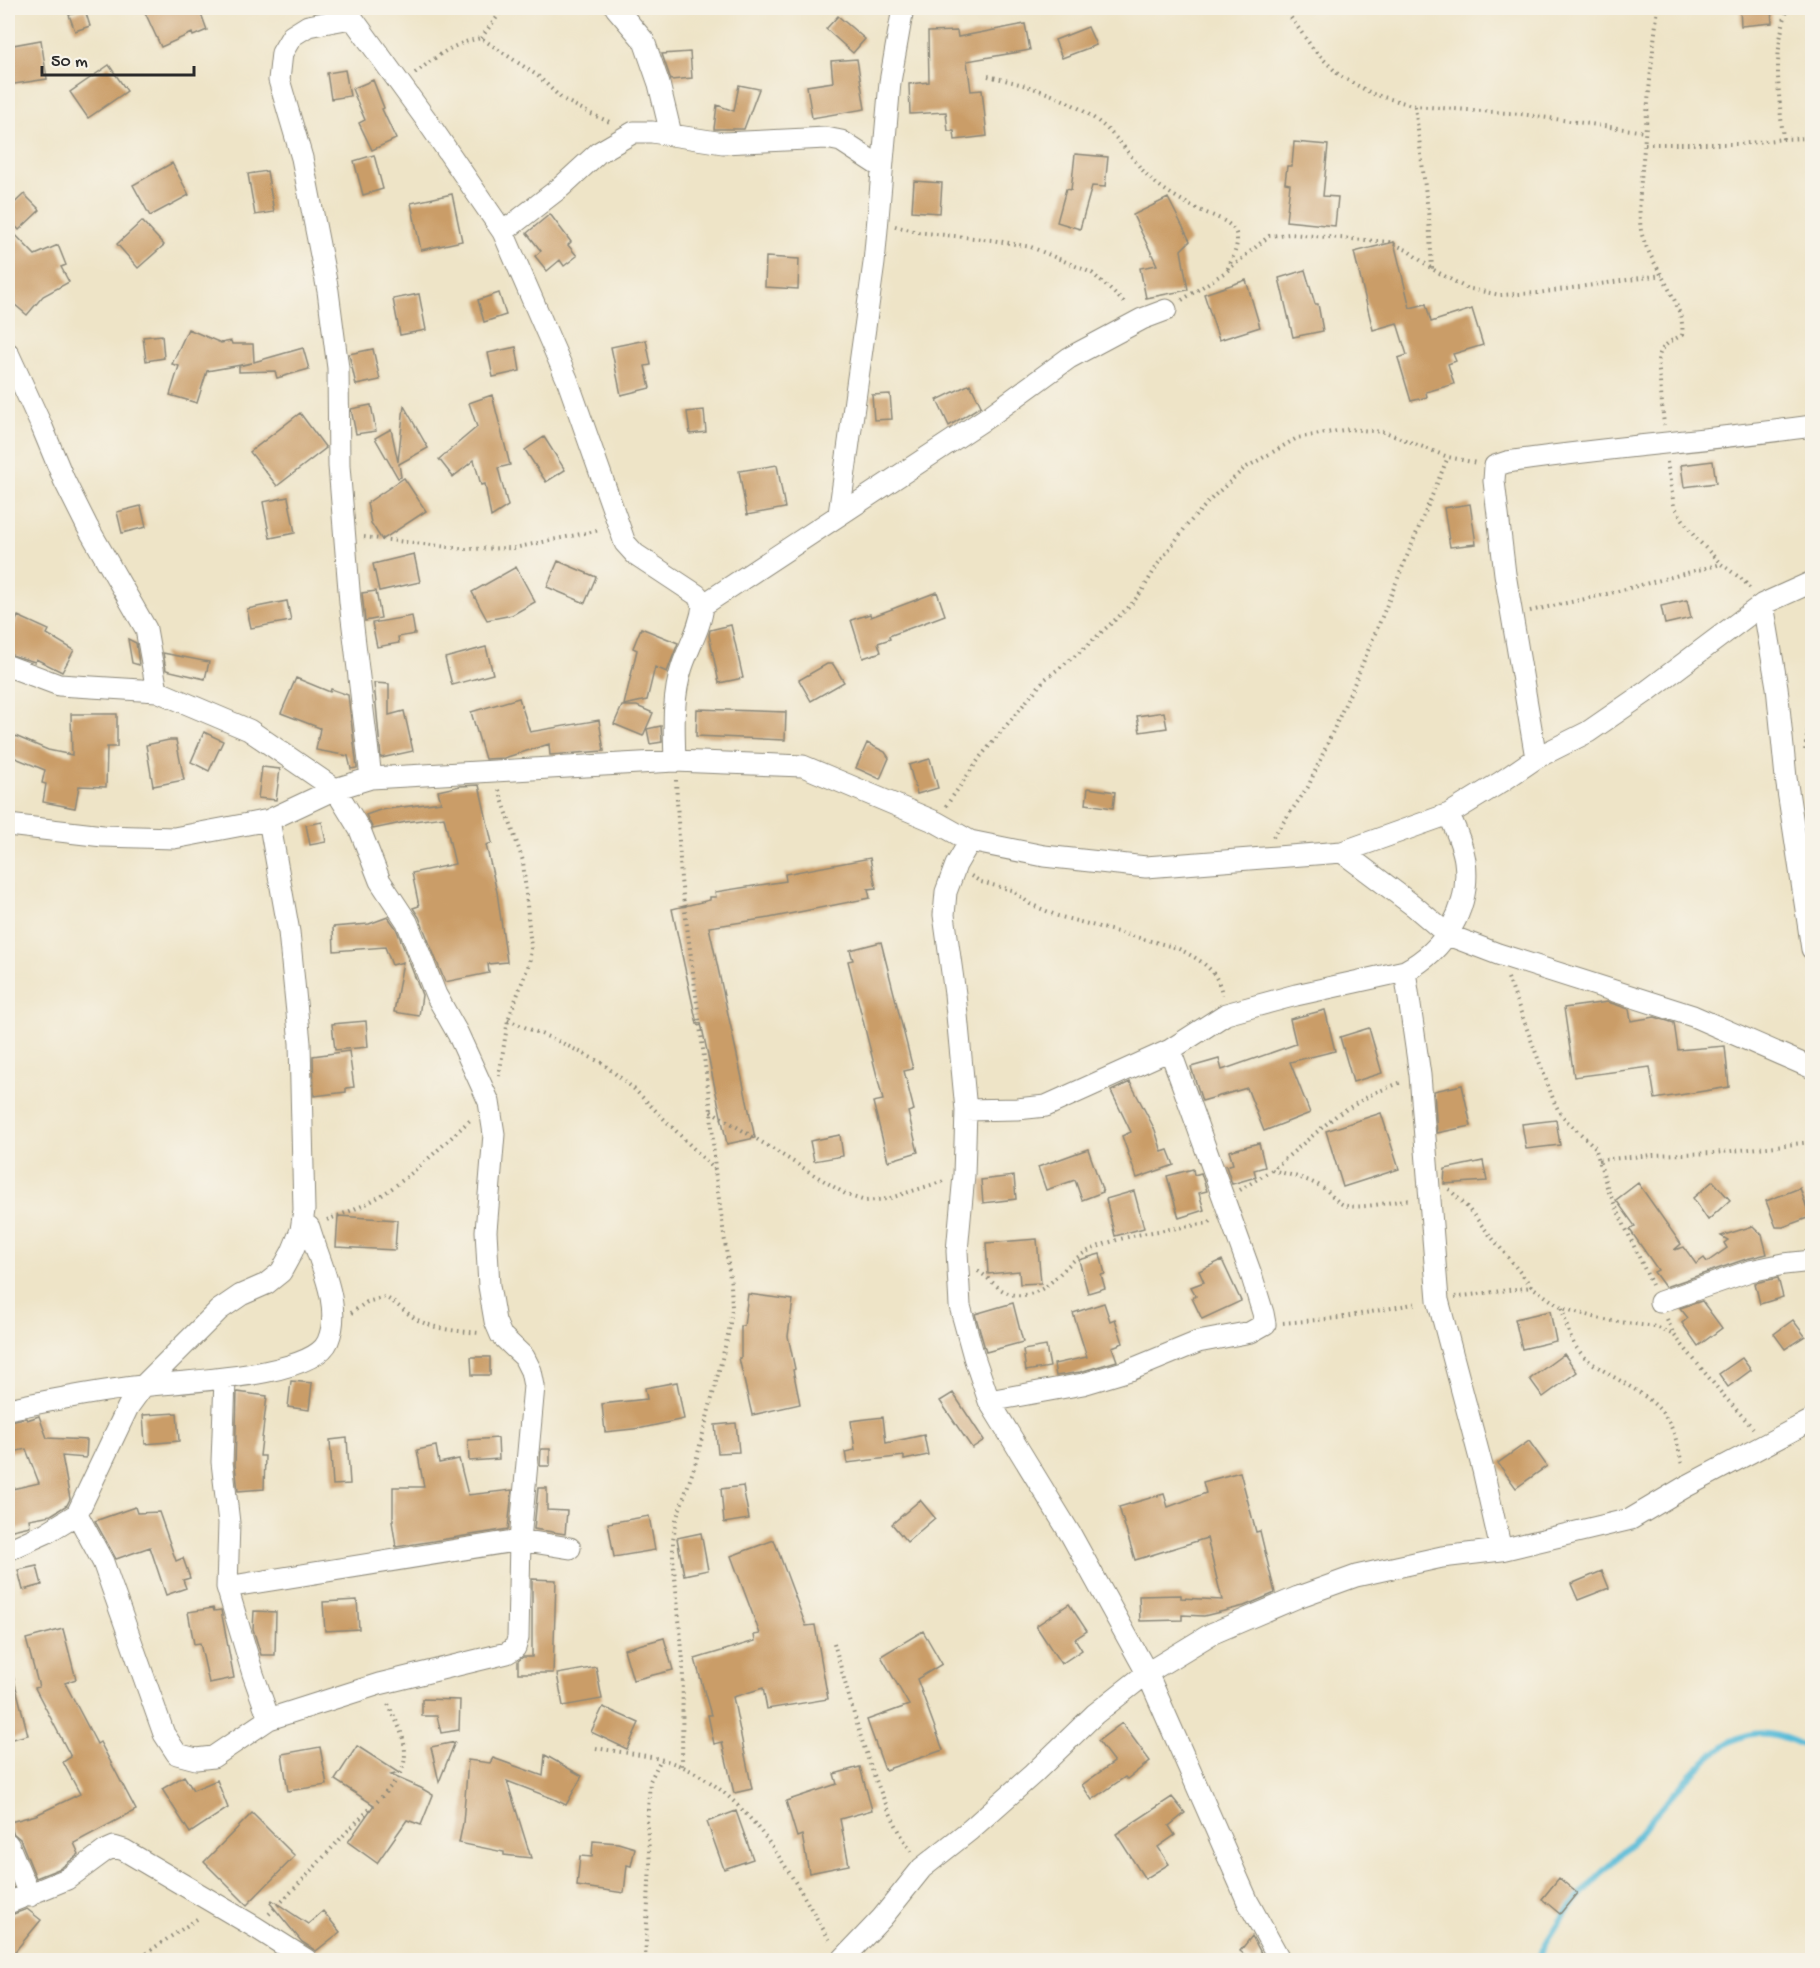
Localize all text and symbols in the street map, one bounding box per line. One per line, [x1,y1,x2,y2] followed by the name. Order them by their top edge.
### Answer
[42,39,194,77] scale bar
[51,52,88,73] text: 50 m

